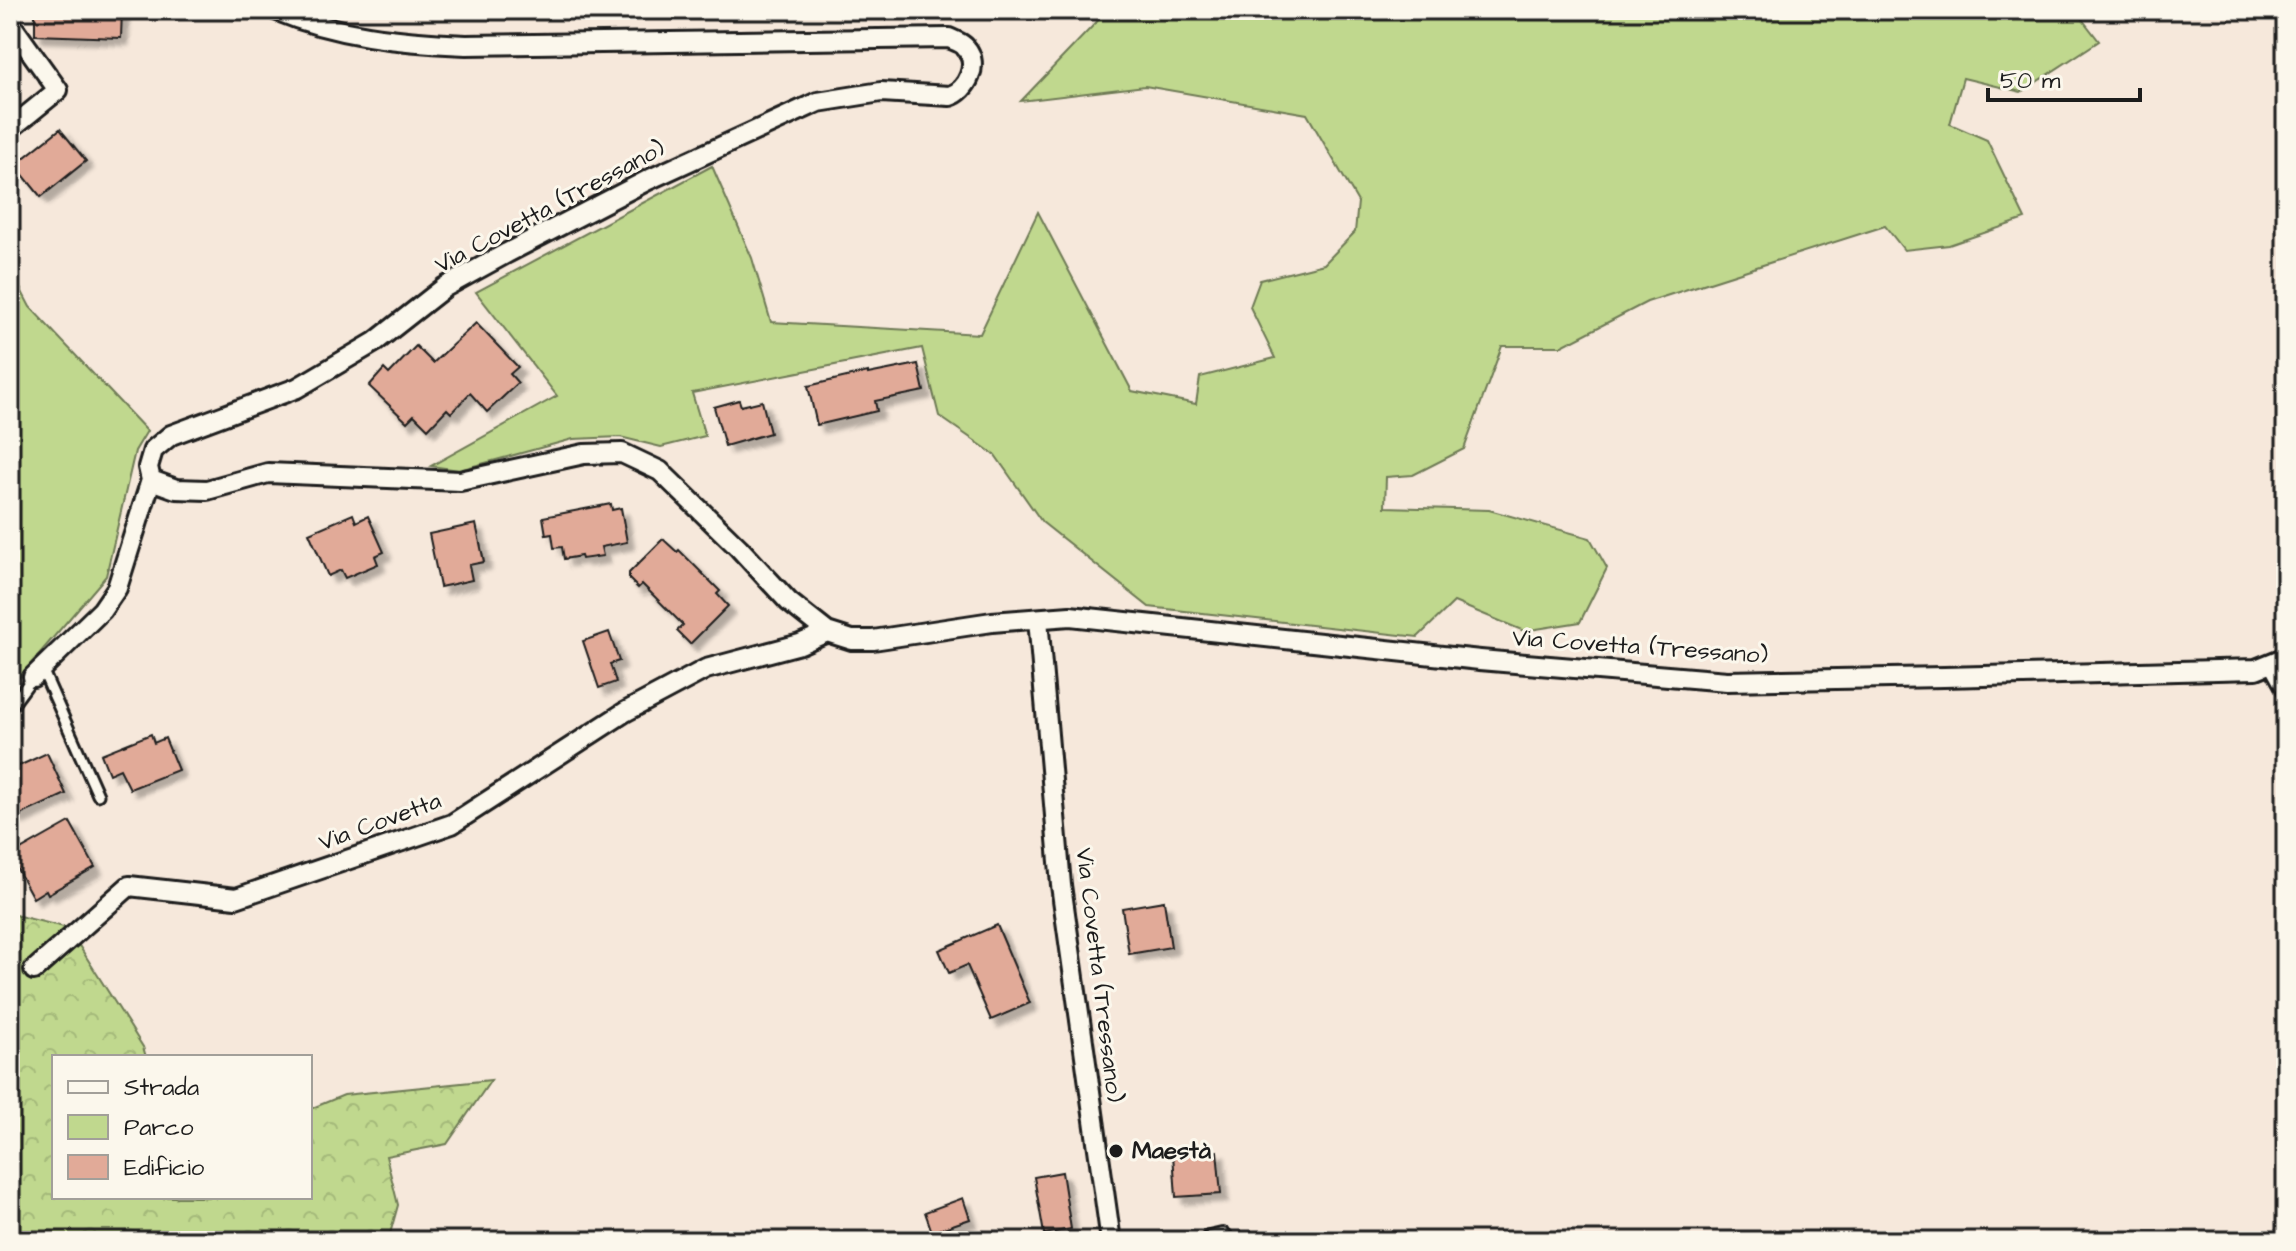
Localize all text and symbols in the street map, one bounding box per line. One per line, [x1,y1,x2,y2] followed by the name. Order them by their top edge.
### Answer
[1988,52,2140,102] scale bar
[2000,64,2061,98] text: 50 m
[429,132,671,282] street label: Via Covetta (Tressano)
[1511,621,1769,673] street label: Via Covetta (Tressano)
[314,784,446,860] street label: Via Covetta
[1067,846,1131,1104] street label: Via Covetta (Tressano)
[52,1055,312,1199] legend
[124,1071,199,1105] text: Strada
[124,1111,194,1145] text: Parco
[1132,1134,1212,1168] place label: Maestà
[1107,1142,1125,1160] marker: Maestà
[124,1151,205,1185] text: Edificio

